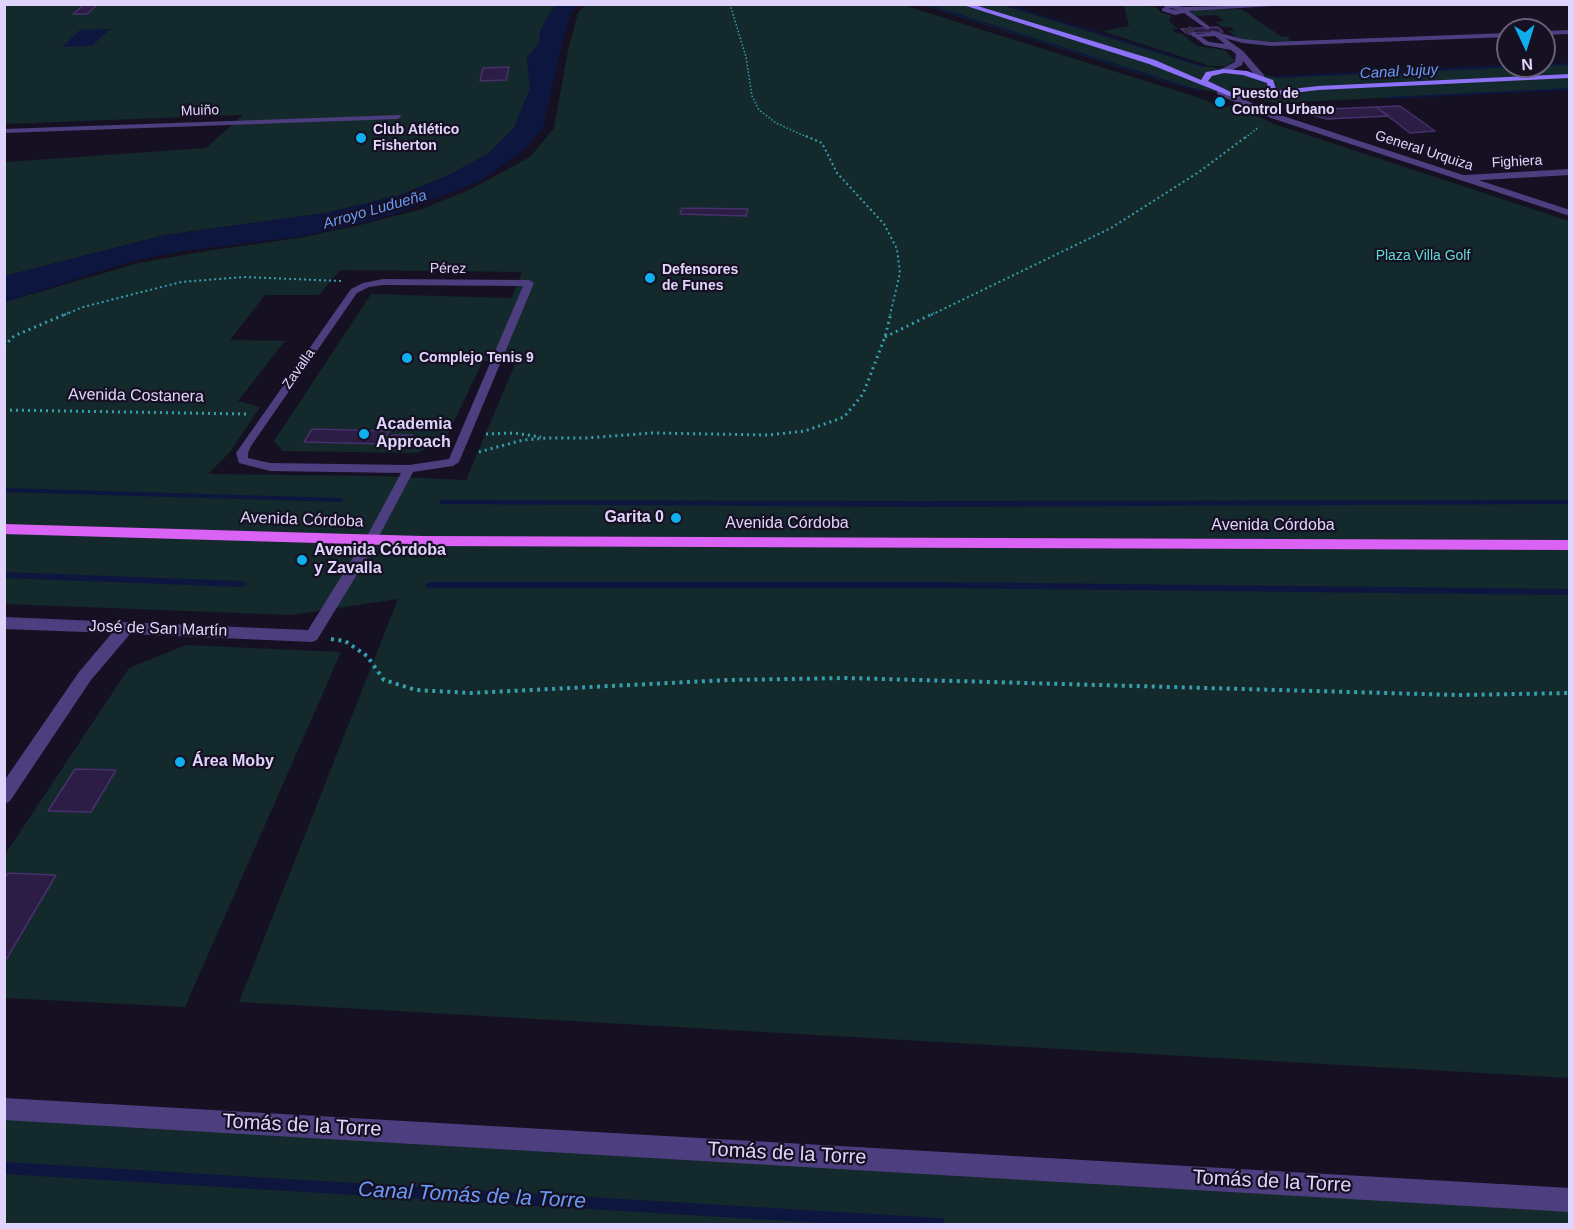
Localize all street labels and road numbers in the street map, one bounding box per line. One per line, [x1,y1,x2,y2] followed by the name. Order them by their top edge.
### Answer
[181,102,219,120] street label: Muiño
[1373,127,1475,175] street label: General Urquiza
[1491,152,1543,172] street label: Fighiera
[430,260,466,278] street label: Pérez
[279,346,319,392] street label: Zavalla
[68,385,204,407] street label: Avenida Costanera
[240,508,364,532] street label: Avenida Córdoba
[725,514,849,534] street label: Avenida Córdoba
[1211,516,1335,536] street label: Avenida Córdoba
[88,617,228,641] street label: José de San Martín
[222,1110,382,1142] street label: Tomás de la Torre
[707,1138,867,1170] street label: Tomás de la Torre
[1192,1166,1352,1198] street label: Tomás de la Torre

